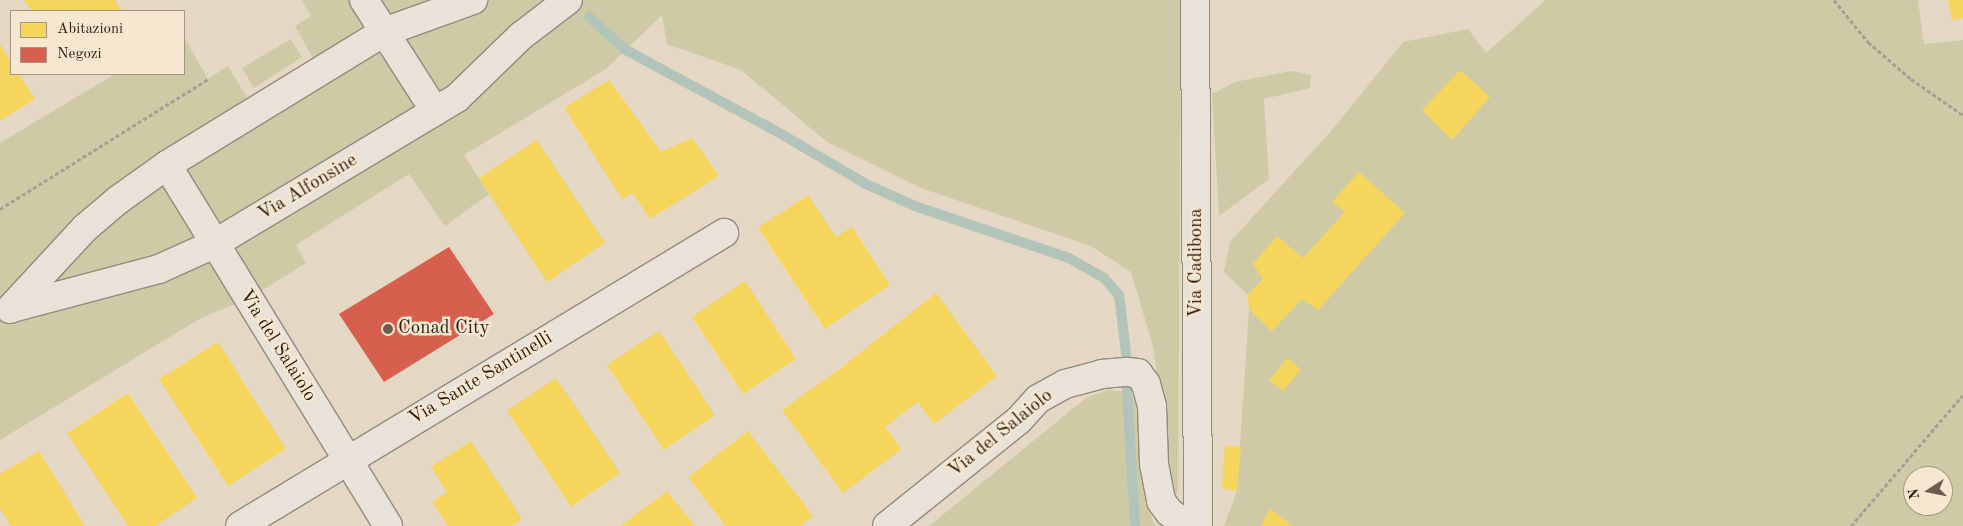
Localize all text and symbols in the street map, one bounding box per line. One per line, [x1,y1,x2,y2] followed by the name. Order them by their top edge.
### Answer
[10,10,185,75] legend
[57,22,123,37] text: Abitazioni
[57,47,102,62] text: Negozi
[254,149,362,227] street label: Via Alfonsine
[1186,208,1208,318] street label: Via Cadibona
[234,286,320,406] street label: Via del Salaiolo
[398,318,490,340] place label: Conad City
[382,323,394,335] marker: Conad City
[405,327,557,431] street label: Via Sante Santinelli
[944,385,1058,483] street label: Via del Salaiolo
[1903,466,1953,516] north arrow
[1906,487,1922,500] text: N

